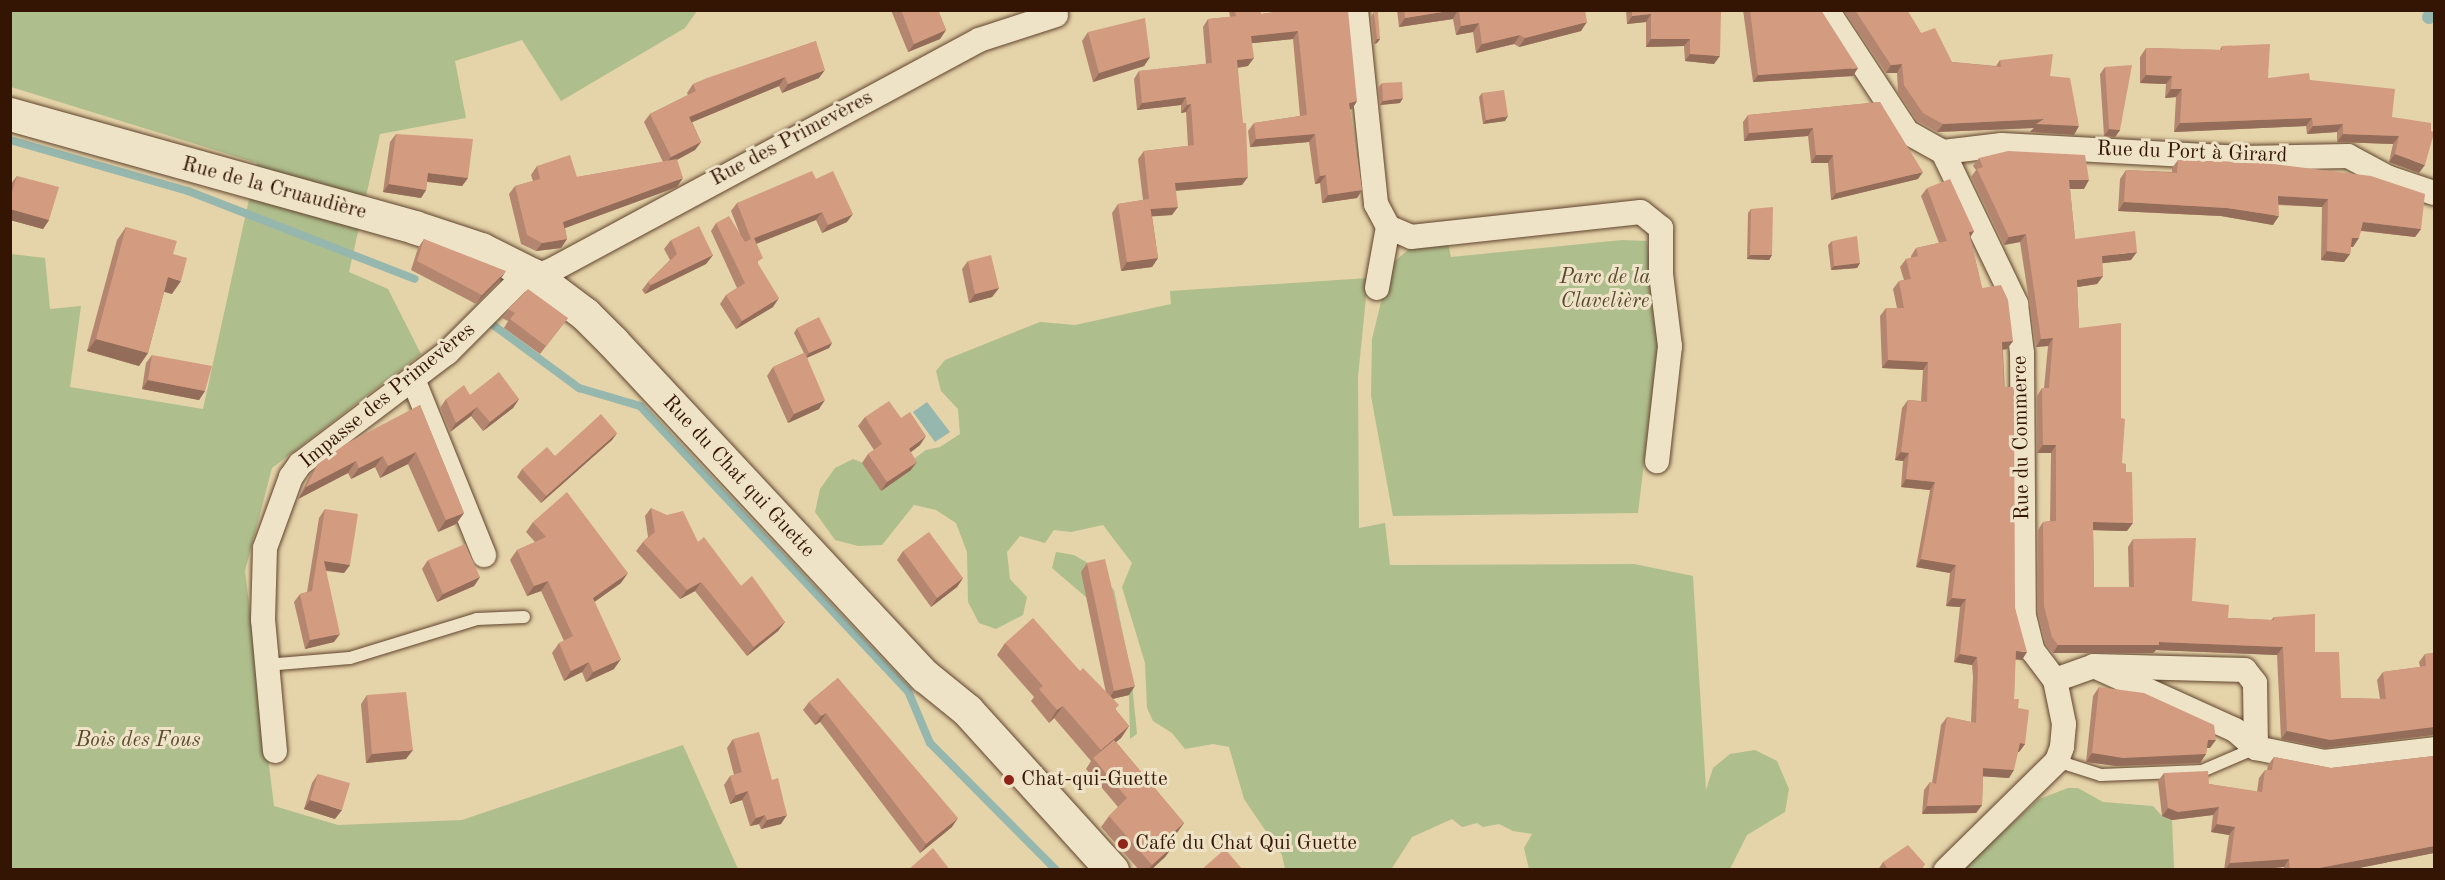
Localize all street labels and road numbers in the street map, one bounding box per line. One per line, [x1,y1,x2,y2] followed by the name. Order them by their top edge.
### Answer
[707,86,877,192] street label: Rue des Primevères
[2096,137,2288,169] street label: Rue du Port à Girard
[179,152,369,226] street label: Rue de la Cruaudière
[295,318,481,474] street label: Impasse des Primevères
[2008,355,2036,521] street label: Rue du Commerce
[656,391,820,563] street label: Rue du Chat qui Guette

